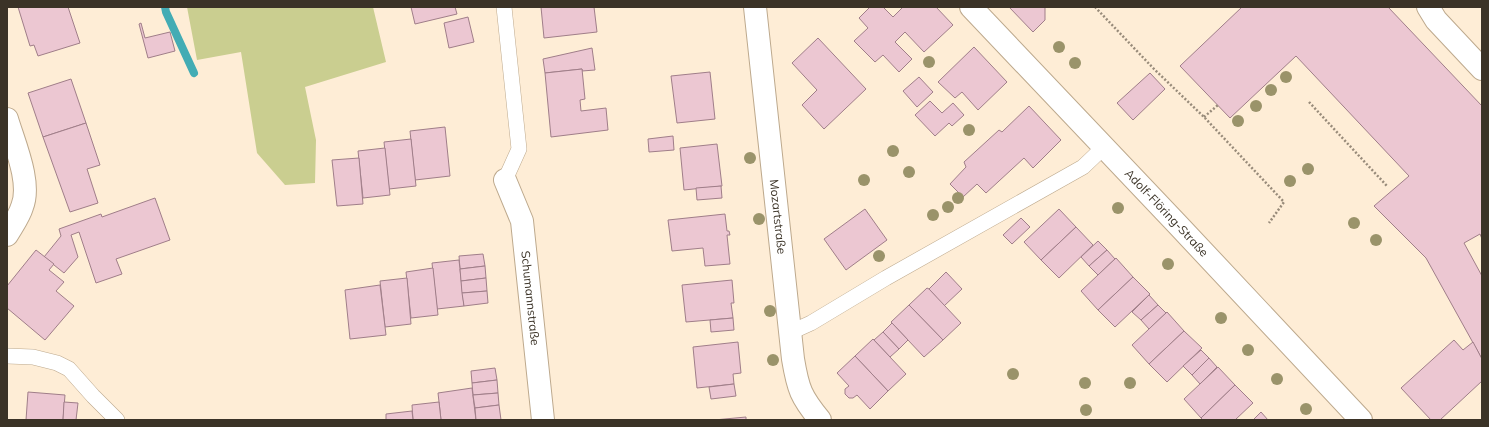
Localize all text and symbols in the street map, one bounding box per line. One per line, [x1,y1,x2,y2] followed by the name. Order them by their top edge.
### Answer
[1122,166,1212,260] street label: Adolf-Flöring-Straße
[767,179,790,255] street label: Mozartstraße
[518,250,543,346] street label: Schumannstraße

